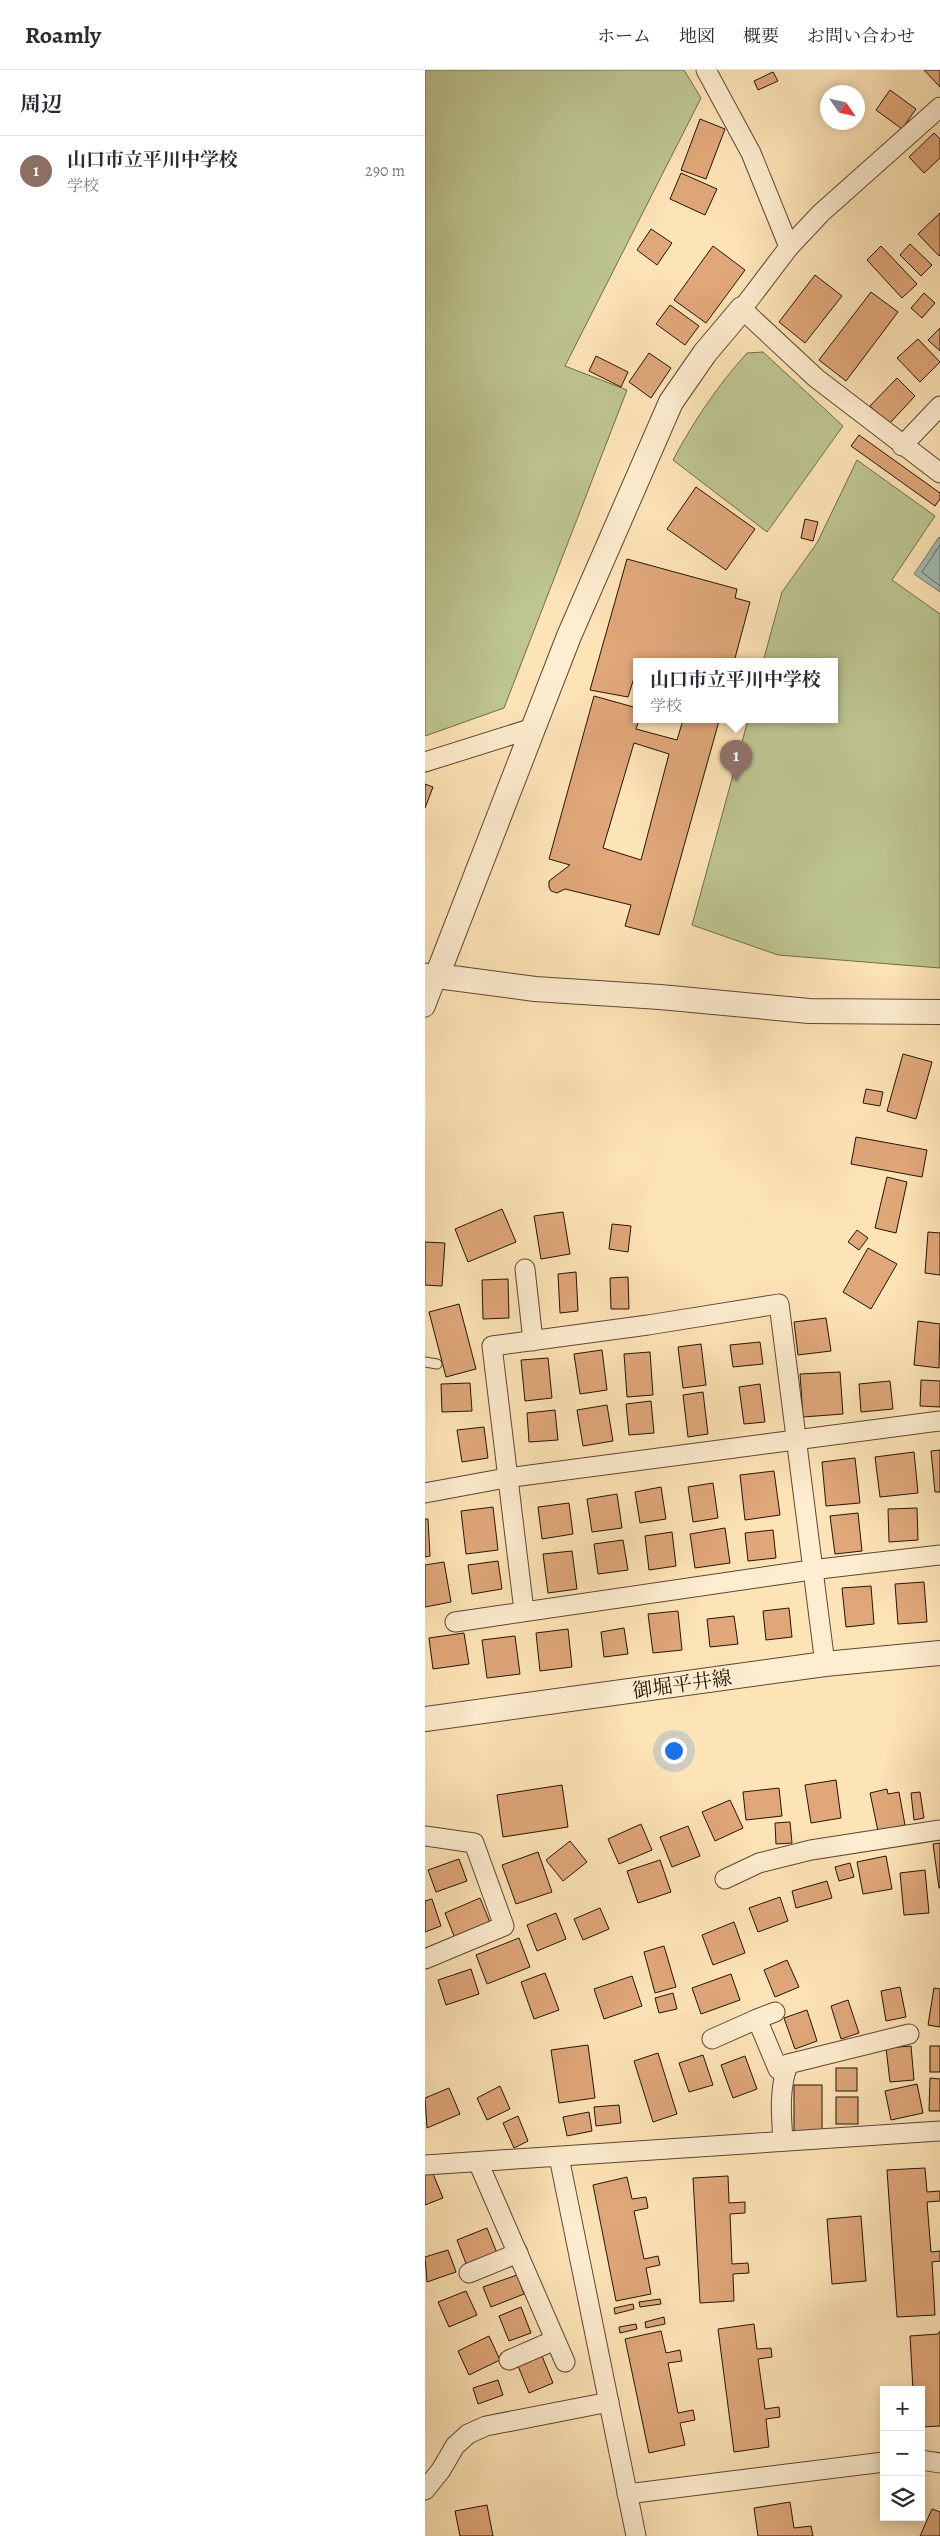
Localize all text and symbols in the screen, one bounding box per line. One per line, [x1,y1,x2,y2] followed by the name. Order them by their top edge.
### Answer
[25,19,101,51] text: Roamly
[597,24,651,48] text: ホーム
[679,24,715,48] text: 地図
[743,24,779,48] text: 概要
[807,24,915,48] text: お問い合わせ
[820,85,865,130] north arrow
[20,90,62,118] text: 周辺
[67,147,238,173] text: 山口市立平川中学校
[33,160,39,182] text: 1
[365,160,405,182] text: 290 m
[67,175,99,197] text: 学校
[633,658,838,723] popup
[650,667,821,693] text: 山口市立平川中学校
[650,695,682,717] text: 学校
[720,740,752,781] pin: 1
[631,1664,733,1705] street label: 御堀平井線
[661,1738,687,1764] your location
[880,2386,925,2521] map controls
[880,2386,925,2431] button: +
[880,2431,925,2476] button: −
[880,2476,925,2521] button: layers

